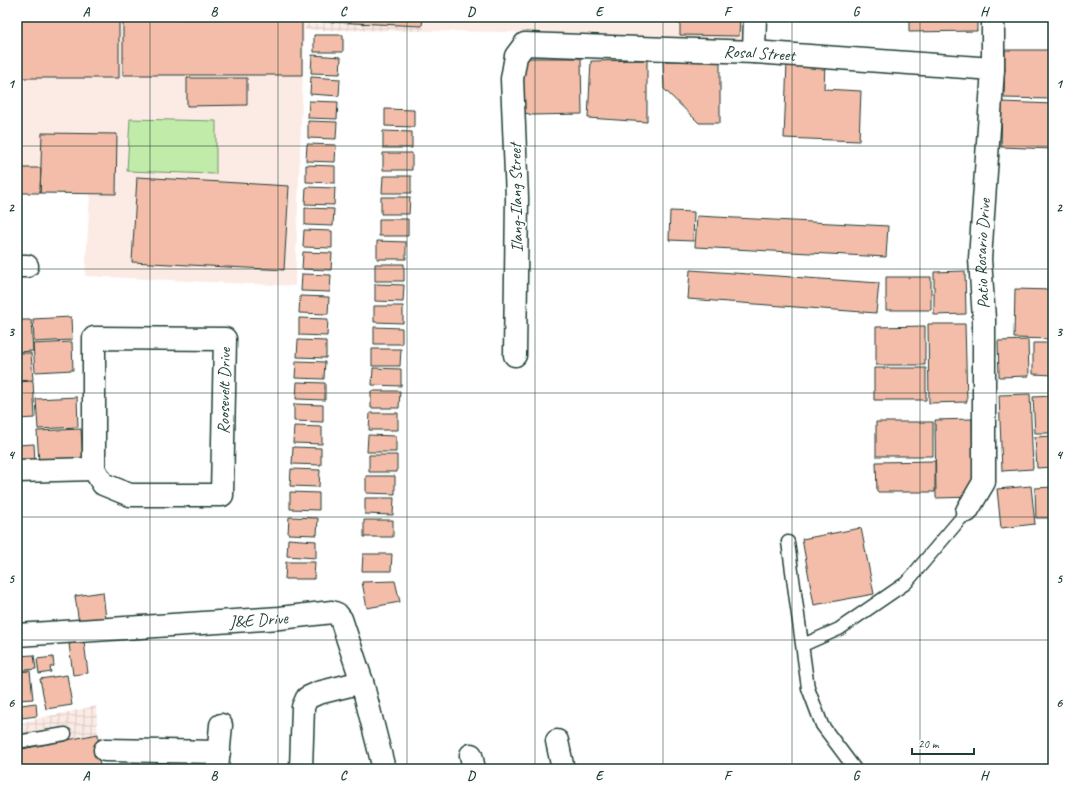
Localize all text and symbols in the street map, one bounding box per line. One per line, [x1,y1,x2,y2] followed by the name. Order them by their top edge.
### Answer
[83,4,91,20] text: A
[211,4,219,20] text: B
[340,4,348,20] text: C
[467,4,476,20] text: D
[596,4,605,20] text: E
[724,4,733,20] text: F
[853,4,861,20] text: G
[980,4,990,20] text: H
[723,40,798,66] street label: Rosal Street
[8,76,16,92] text: 1
[1056,76,1064,92] text: 1
[505,141,527,253] street label: Ilang-Ilang Street
[969,196,995,310] street label: Patio Rosario Drive
[8,200,15,216] text: 2
[1056,200,1063,216] text: 2
[8,324,15,340] text: 3
[1056,324,1063,340] text: 3
[213,346,235,434] street label: Roosevelt Drive
[8,447,16,463] text: 4
[1056,447,1064,463] text: 4
[8,571,15,587] text: 5
[1056,571,1063,587] text: 5
[228,607,290,632] street label: J&E Drive
[8,695,15,711] text: 6
[1056,695,1063,711] text: 6
[912,730,974,756] scale bar
[918,736,940,752] text: 20 m
[83,768,91,784] text: A
[211,768,219,784] text: B
[340,768,348,784] text: C
[467,768,476,784] text: D
[596,768,605,784] text: E
[724,768,733,784] text: F
[853,768,861,784] text: G
[980,768,990,784] text: H

